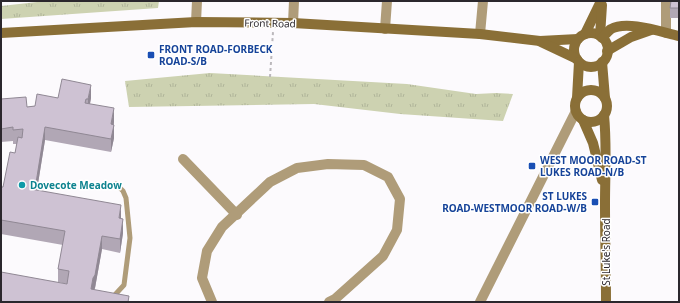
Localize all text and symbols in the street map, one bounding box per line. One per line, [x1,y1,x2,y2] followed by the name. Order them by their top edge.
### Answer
[244,16,296,30] street label: Front Road
[159,42,273,68] place label: FRONT ROAD-FORBECK ROAD-S/B
[146,50,156,60] marker: FRONT ROAD-FORBECK ROAD-S/B
[540,153,647,179] place label: WEST MOOR ROAD-ST LUKES ROAD-N/B
[527,161,537,171] marker: WEST MOOR ROAD-ST LUKES ROAD-N/B
[30,178,122,192] place label: Dovecote Meadow
[17,180,27,190] marker: Dovecote Meadow
[442,189,587,215] place label: ST LUKES ROAD-WESTMOOR ROAD-W/B
[590,197,600,207] marker: ST LUKES ROAD-WESTMOOR ROAD-W/B
[599,218,613,286] street label: St Luke's Road

